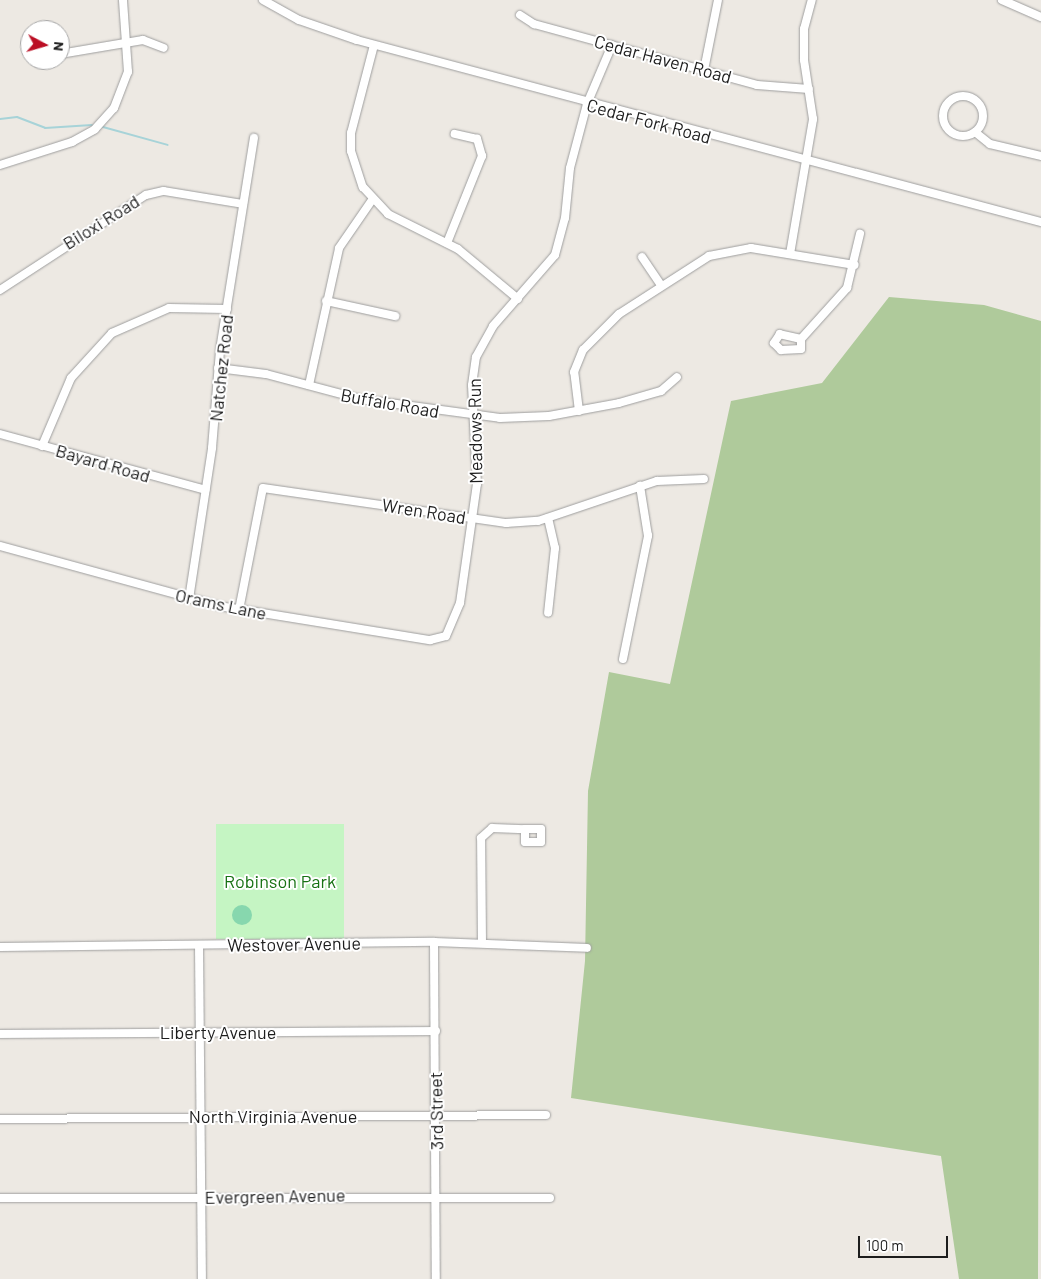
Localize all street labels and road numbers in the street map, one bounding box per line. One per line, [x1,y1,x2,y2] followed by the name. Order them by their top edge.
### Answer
[592,30,734,88] street label: Cedar Haven Road
[584,94,714,148] street label: Cedar Fork Road
[59,190,143,254] street label: Biloxi Road
[205,313,237,423] street label: Natchez Road
[463,378,487,484] street label: Meadows Run
[339,384,441,422] street label: Buffalo Road
[53,439,153,487] street label: Bayard Road
[380,494,468,528] street label: Wren Road
[173,584,269,624] street label: Orams Lane
[227,932,361,956] street label: Westover Avenue
[160,1021,276,1043] street label: Liberty Avenue
[425,1072,447,1150] street label: 3rd Street
[189,1105,357,1127] street label: North Virginia Avenue
[204,1184,346,1208] street label: Evergreen Avenue

